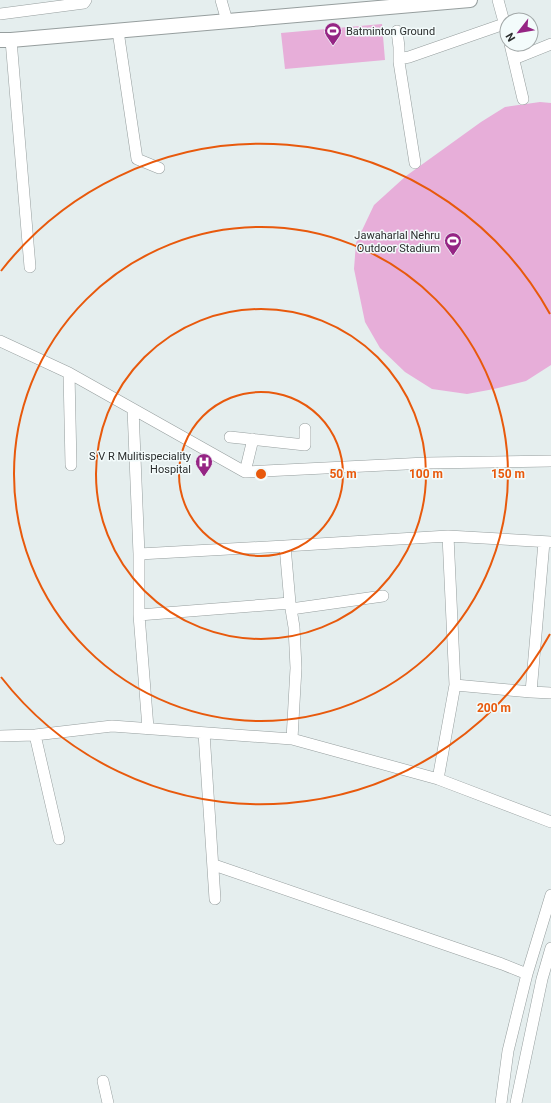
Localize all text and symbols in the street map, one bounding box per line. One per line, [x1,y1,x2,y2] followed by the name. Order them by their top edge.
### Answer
[499,12,539,52] north arrow
[323,21,343,46] sports icon: Batminton Ground
[346,25,435,38] place label: Batminton Ground
[503,30,518,44] text: N
[354,229,440,255] place label: Jawaharlal Nehru Outdoor Stadium
[443,231,463,256] sports icon: Jawaharlal Nehru Outdoor Stadium
[89,450,192,476] place label: S V R Mulitispeciality Hospital
[194,452,214,477] hospital icon: S V R Mulitispeciality Hospital
[254,467,268,481] centre of rings
[329,467,357,481] text: 50 m
[409,467,443,481] text: 100 m
[491,467,525,481] text: 150 m
[477,701,511,715] text: 200 m

